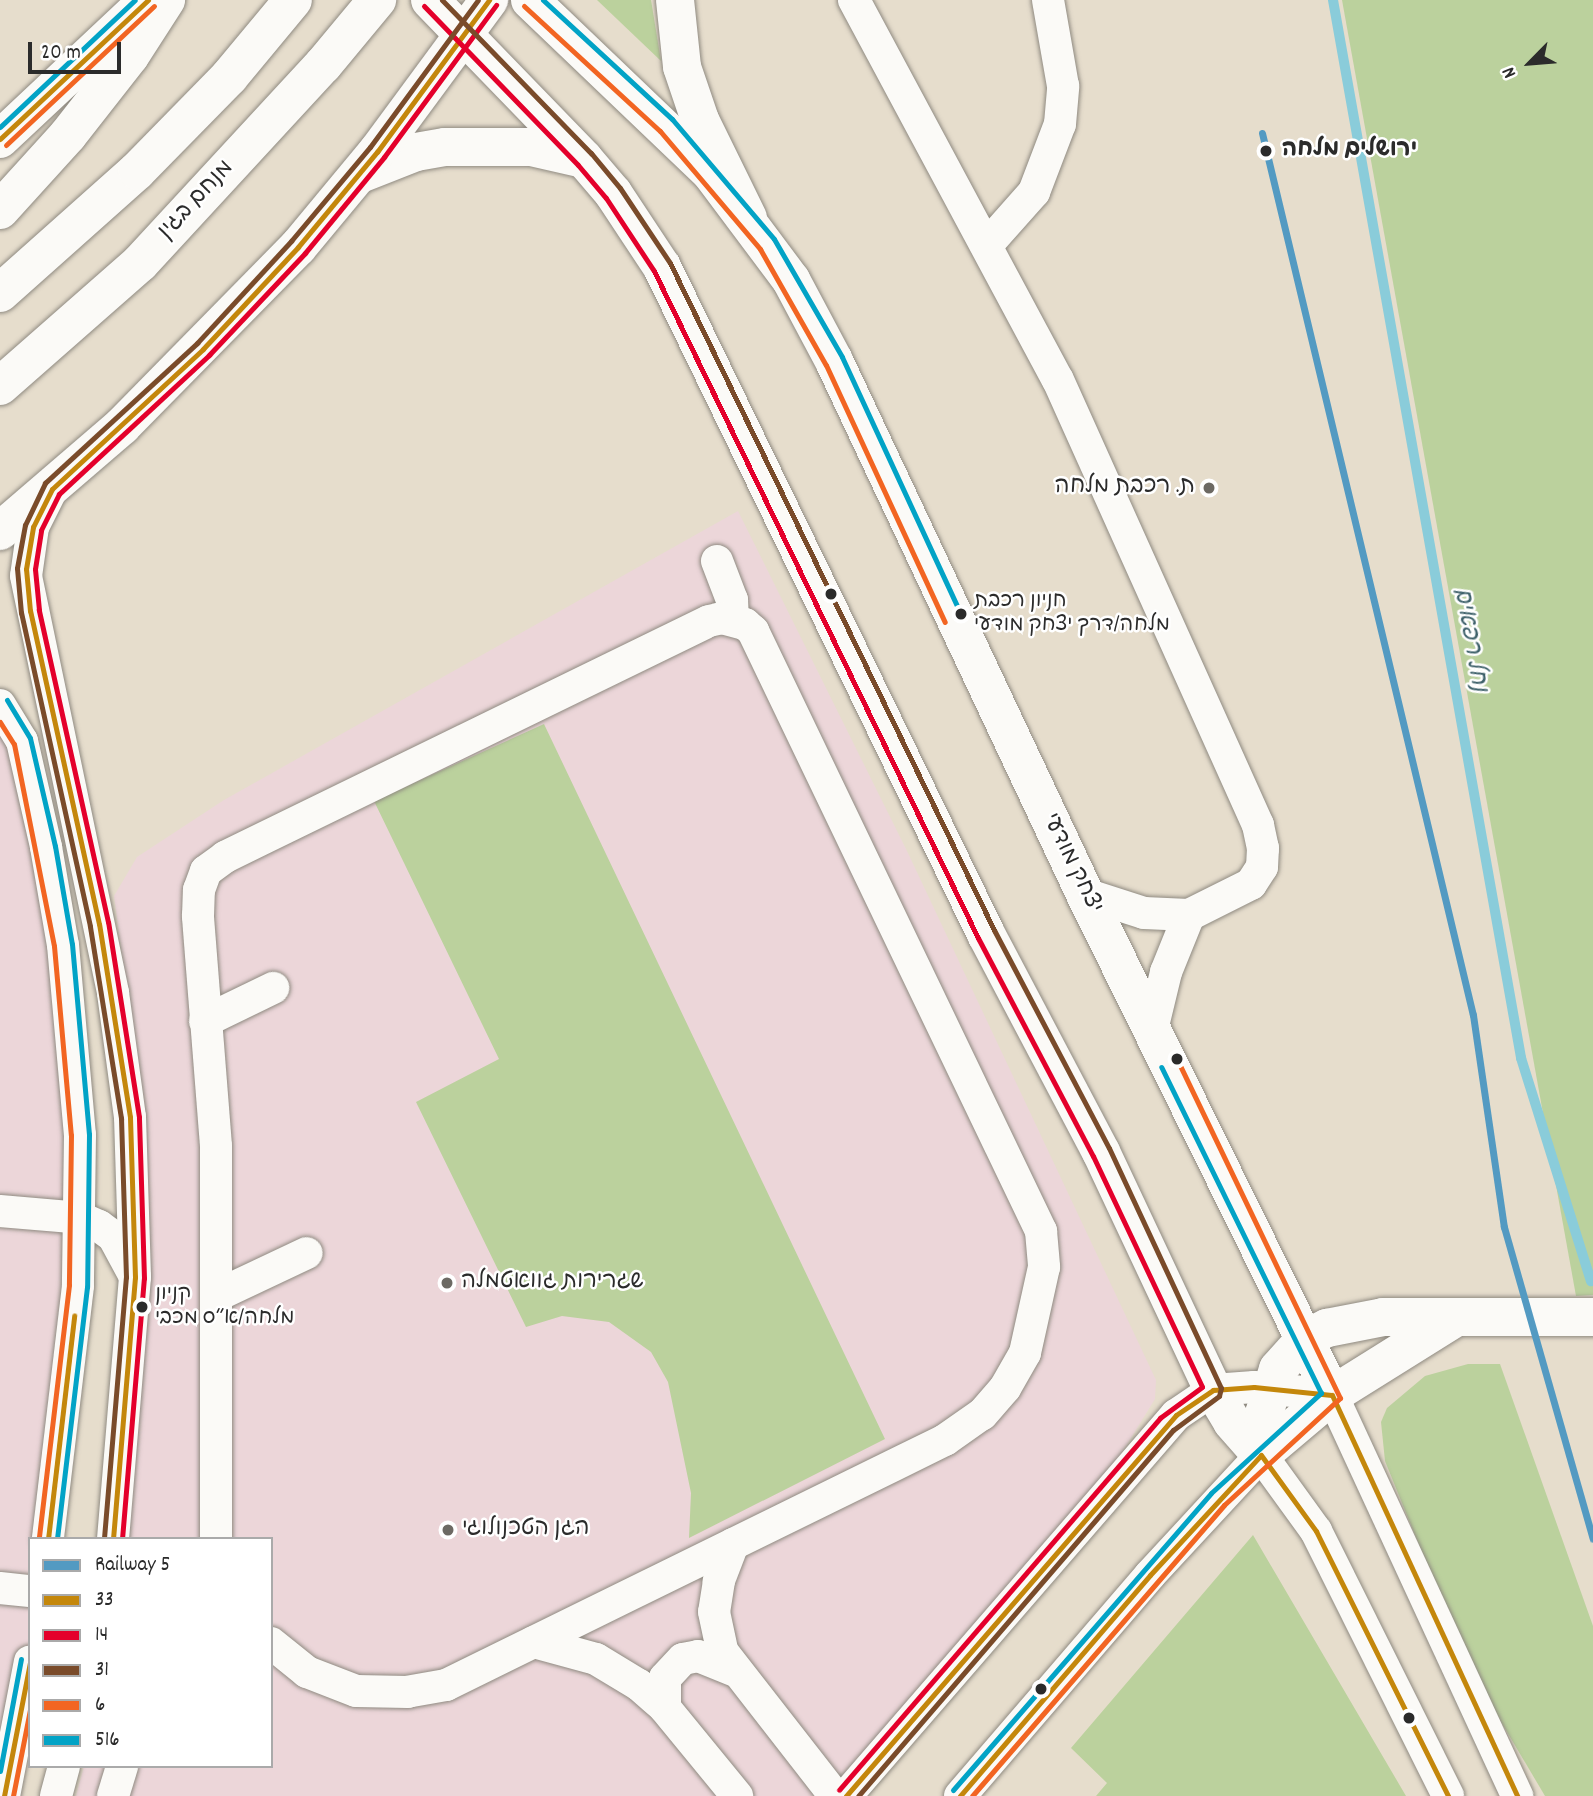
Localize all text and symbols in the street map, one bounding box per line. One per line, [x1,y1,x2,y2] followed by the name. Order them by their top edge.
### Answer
[32,28,124,72] scale bar
[1495,28,1565,98] north arrow
[41,39,81,69] text: 20 m
[1496,62,1525,82] text: N
[1282,137,1417,165] place label: ירושלים מלחה
[1256,141,1276,161] marker: ירושלים מלחה
[153,156,241,246] street label: מנחם בגין
[1054,474,1195,502] place label: ת. רכבת מלחה
[1201,480,1217,496] marker: ת. רכבת מלחה
[1446,586,1492,694] water label: נחל רפאים
[824,587,838,601] unlabelled marker
[974,589,1170,639] place label: חניון רכבת מלחה/דרך יצחק מודעי
[954,607,968,621] marker: חניון רכבת מלחה/דרך יצחק מודעי
[1035,809,1107,919] street label: יצחק מודעי
[1170,1052,1184,1066] unlabelled marker
[461,1269,644,1297] place label: שגרירות גוואטמלה
[439,1275,455,1291] marker: שגרירות גוואטמלה
[155,1282,295,1332] place label: קניון מלחה/א״ס מכבי
[135,1300,149,1314] marker: קניון מלחה/א״ס מכבי
[462,1516,590,1544] place label: הגן הטכנולוגי
[440,1522,456,1538] marker: הגן הטכנולוגי
[28,1537,273,1768] legend
[95,1551,170,1581] text: Railway 5
[95,1586,114,1616] text: 33
[95,1621,108,1651] text: 14
[95,1656,109,1686] text: 31
[1034,1682,1048,1696] unlabelled marker
[95,1691,105,1721] text: 6
[1402,1711,1416,1725] unlabelled marker
[95,1726,120,1756] text: 516

